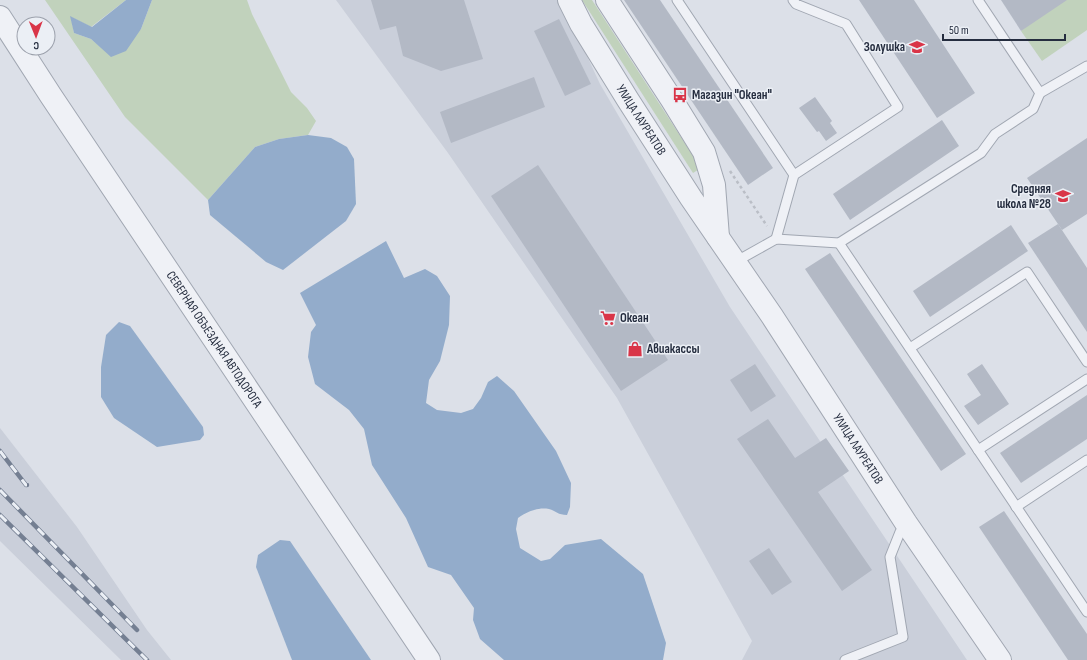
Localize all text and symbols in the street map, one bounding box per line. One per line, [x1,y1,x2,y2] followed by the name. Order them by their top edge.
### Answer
[16,16,56,56] north arrow
[943,16,1065,42] scale bar
[949,23,969,38] text: 50 m
[908,38,926,56] school or university icon: Золушка
[33,39,39,52] text: С
[864,39,905,55] place label: Золушка
[612,82,670,158] street label: УЛИЦА ЛАУРЕАТОВ
[671,86,689,104] bus stop icon: Магазин "Океан"
[692,87,772,103] place label: Магазин "Океан"
[997,181,1051,212] place label: Средняя школа №28
[1054,187,1072,205] school or university icon: Средняя школа №28
[163,268,266,411] street label: СЕВЕРНАЯ ОБЪЕЗДНАЯ АВТОДОРОГА
[599,309,617,327] supermarket icon: Океан
[620,310,649,326] place label: Океан
[626,340,644,358] shop icon: Авиакассы
[646,341,699,357] place label: Авиакассы
[829,411,887,487] street label: УЛИЦА ЛАУРЕАТОВ

